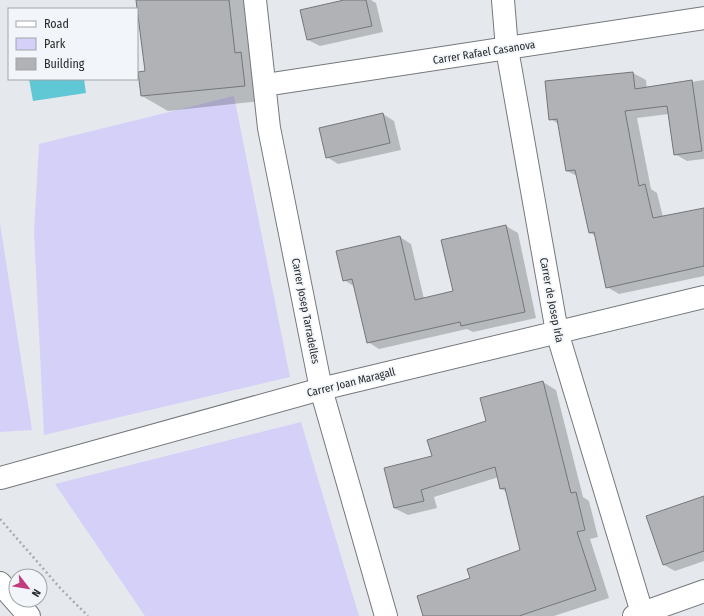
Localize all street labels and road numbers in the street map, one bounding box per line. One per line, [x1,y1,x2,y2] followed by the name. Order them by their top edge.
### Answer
[432,38,536,67] street label: Carrer Rafael Casanova
[537,256,566,344] street label: Carrer de Josep Irla
[289,257,322,365] street label: Carrer Josep Tarradelles
[306,365,397,400] street label: Carrer Joan Maragall

